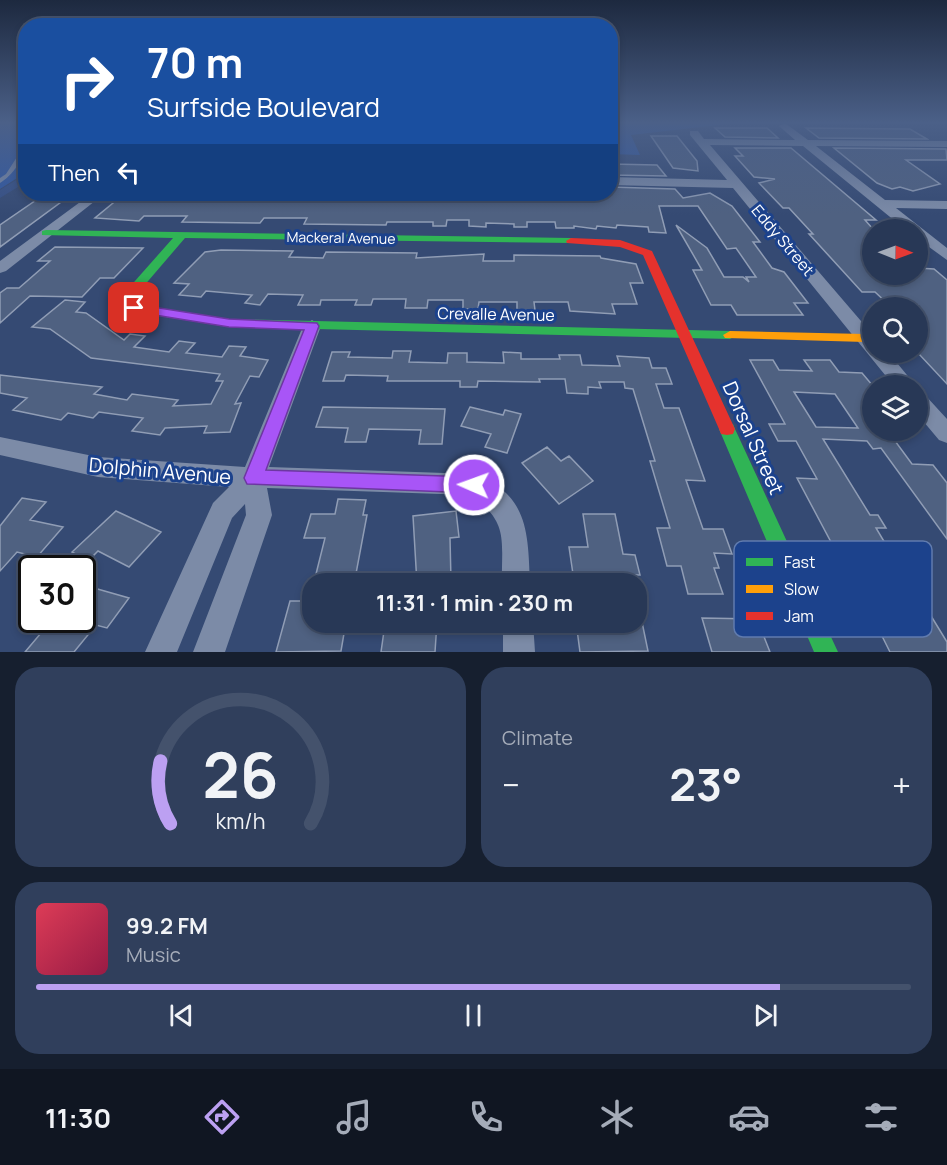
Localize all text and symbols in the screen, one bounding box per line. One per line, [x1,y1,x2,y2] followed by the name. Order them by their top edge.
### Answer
[147,33,243,91] text: 70 m
[48,42,126,120] icon: right
[147,88,380,125] text: Surfside Boulevard
[112,156,145,189] icon: left
[48,158,100,188] text: Then
[747,200,819,280] street label: Eddy Street
[862,219,928,285] north arrow
[862,219,928,441] map controls
[286,227,396,248] street label: Mackeral Avenue
[108,282,159,333] pin
[117,291,150,324] icon: arrive
[862,297,928,363] button: search
[437,302,555,326] street label: Crevalle Avenue
[862,375,928,441] button: layers
[716,377,790,499] street label: Dorsal Street
[88,451,232,490] street label: Dolphin Avenue
[442,453,506,517] position arrow
[734,541,932,637] legend
[784,551,815,573] text: Fast
[18,555,96,633] speed limit sign: 30
[784,578,819,600] text: Slow
[376,588,573,618] text: 11:31 · 1 min · 230 m
[784,605,814,627] text: Jam
[502,724,573,751] text: Climate
[203,731,278,817] text: 26
[669,753,743,815] text: 23°
[502,762,520,807] text: −
[892,762,911,807] text: +
[216,806,265,835] text: km/h
[126,911,208,941] text: 99.2 FM
[126,941,181,968] text: Music
[165,999,198,1032] icon: previous
[457,999,490,1032] icon: pause
[749,999,782,1032] icon: next
[201,1096,243,1138] icon: directions
[333,1096,375,1138] icon: music
[465,1096,507,1138] icon: phone
[596,1096,638,1138] icon: climate
[728,1096,770,1138] icon: car
[860,1096,902,1138] icon: filters
[45,1099,111,1136] text: 11:30

